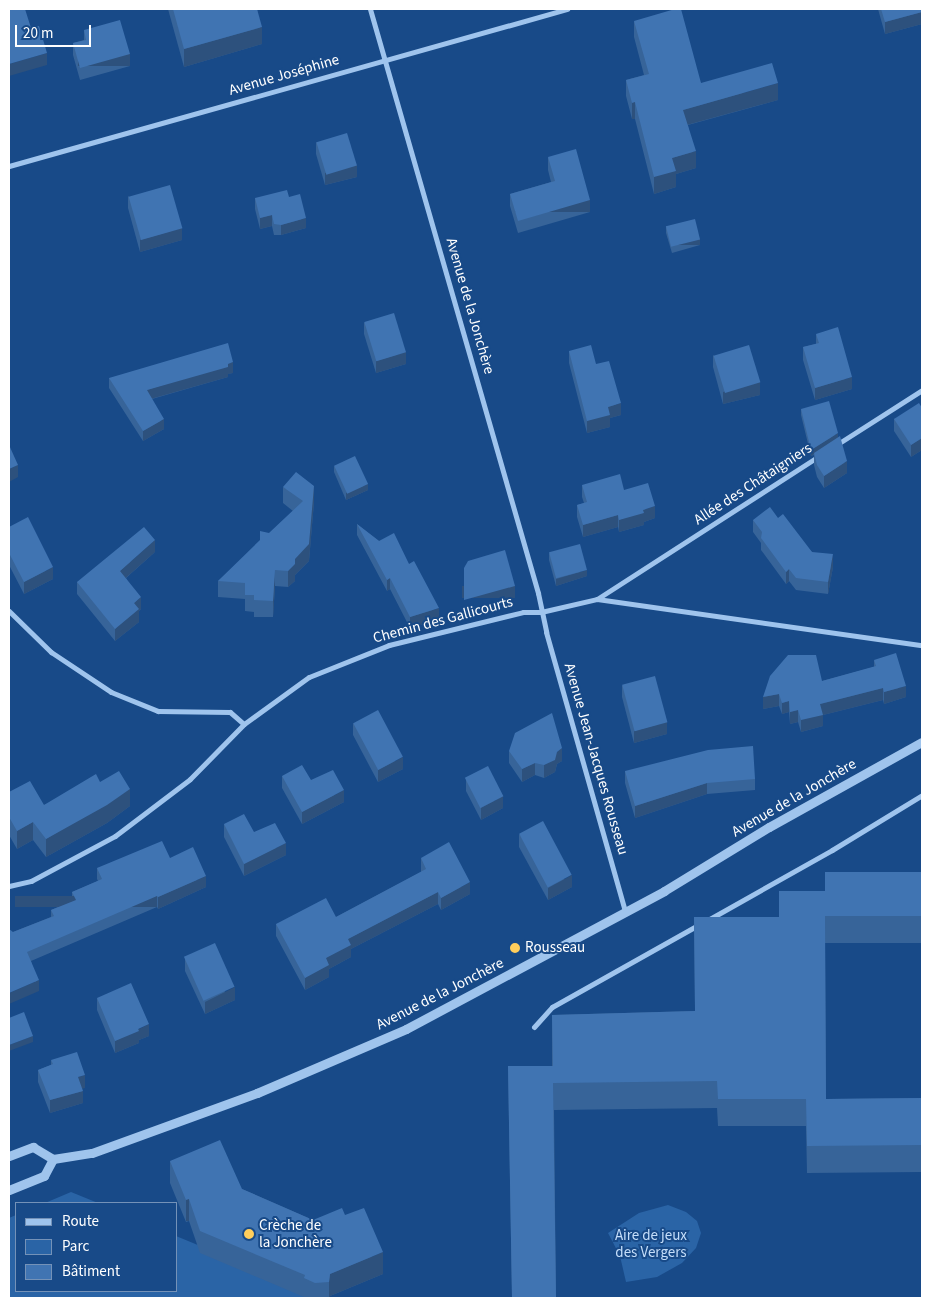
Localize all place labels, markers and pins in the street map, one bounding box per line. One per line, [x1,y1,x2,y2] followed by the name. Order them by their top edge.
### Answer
[525,939,585,957] place label: Rousseau
[509,942,521,954] marker: Rousseau
[259,1216,332,1251] place label: Crèche de la Jonchère
[243,1228,255,1240] marker: Crèche de la Jonchère

